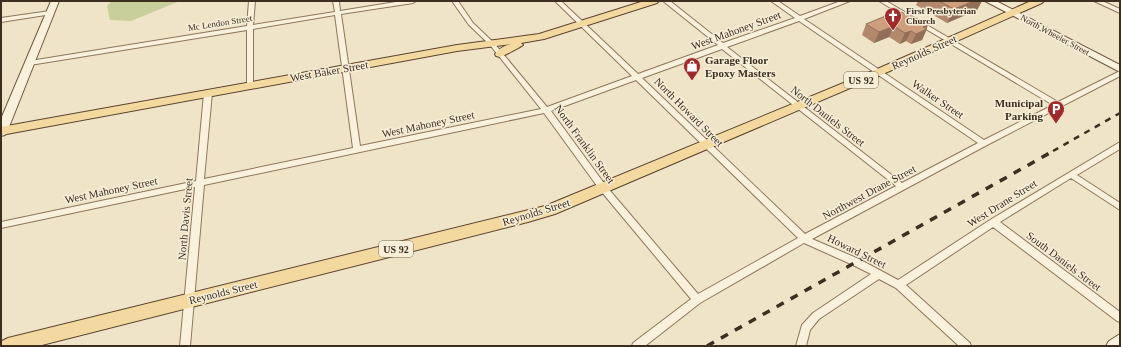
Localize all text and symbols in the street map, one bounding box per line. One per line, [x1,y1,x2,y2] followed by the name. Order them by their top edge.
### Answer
[883,6,903,31] church icon: First Presbyterian Church
[906,6,976,26] place label: First Presbyterian Church
[690,8,782,52] street label: West Mahoney Street
[187,13,253,33] street label: Mc Lendon Street
[1019,13,1092,58] street label: North Wheeler Street
[890,32,958,72] street label: Reynolds Street
[705,54,776,79] place label: Garage Floor Epoxy Masters
[682,56,702,81] shop icon: Garage Floor Epoxy Masters
[289,58,369,84] street label: West Baker Street
[844,72,878,88] road number: US 92
[652,75,726,149] street label: North Howard Street
[910,77,966,121] street label: Walker Street
[789,83,867,149] street label: North Daniels Street
[995,97,1043,122] place label: Municipal Parking
[1046,99,1066,124] parking icon: Municipal Parking
[552,102,618,186] street label: North Franklin Street
[381,108,475,140] street label: West Mahoney Street
[820,162,918,222] street label: Northwest Drane Street
[64,174,158,206] street label: West Mahoney Street
[175,177,195,261] street label: North Davis Street
[965,177,1039,229] street label: West Drane Street
[501,196,571,228] street label: Reynolds Street
[1024,229,1104,293] street label: South Daniels Street
[826,232,888,270] street label: Howard Street
[379,241,413,257] road number: US 92
[188,278,258,306] street label: Reynolds Street

